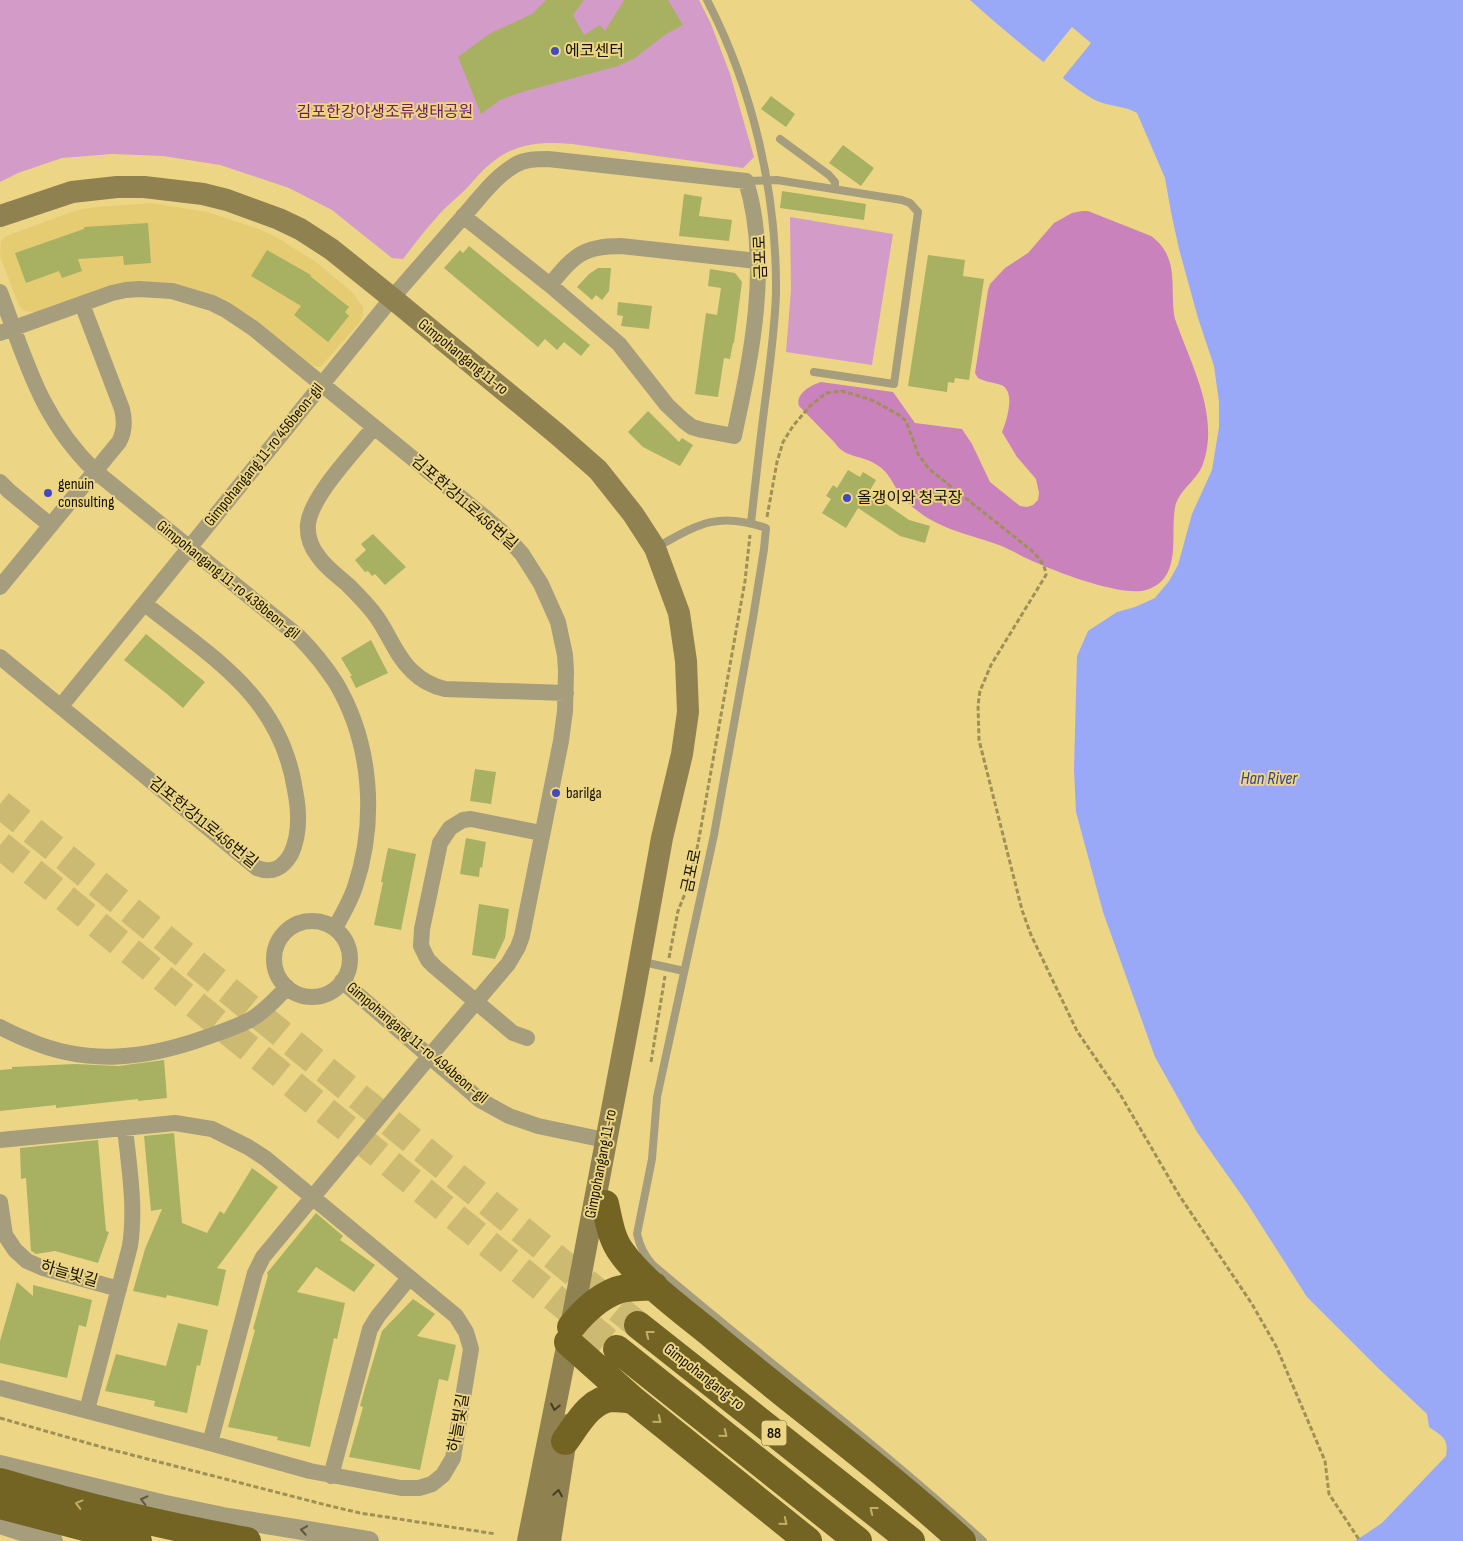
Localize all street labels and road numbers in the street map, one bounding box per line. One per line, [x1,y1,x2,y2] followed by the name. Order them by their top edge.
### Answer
[751,234,771,279] street label: 금포로
[414,315,512,399] street label: Gimpohangang 11-ro
[200,380,328,530] street label: Gimpohangang 11-ro 456beon-gil
[407,452,521,554] street label: 김포한강11로456번길
[153,516,303,644] street label: Gimpohangang 11-ro 438beon-gil
[145,773,261,873] street label: 김포한강11로456번길
[678,847,706,895] street label: 금포로
[342,978,492,1108] street label: Gimpohangang 11-ro 494beon-gil
[581,1108,621,1220] street label: Gimpohangang 11-ro
[38,1257,100,1291] street label: 하늘빛길
[660,1340,748,1414] street label: Gimpohangang-ro
[445,1392,473,1454] street label: 하늘빛길
[762,1420,786,1446] road number: 88

